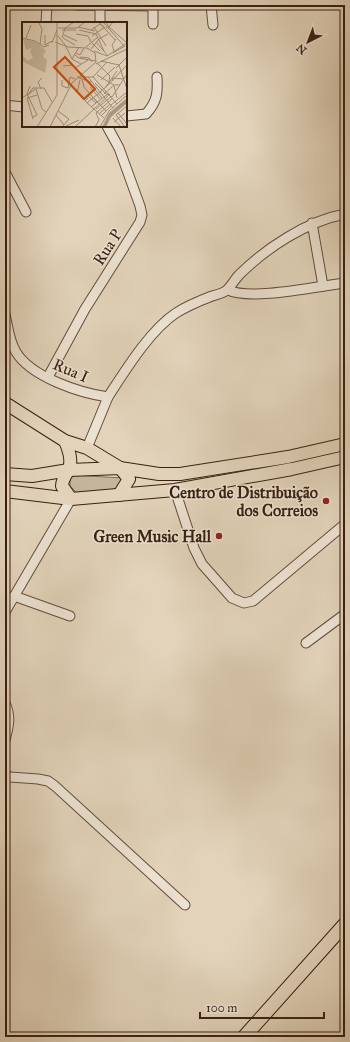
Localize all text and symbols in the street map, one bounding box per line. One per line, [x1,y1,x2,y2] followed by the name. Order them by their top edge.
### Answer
[22,22,127,127] inset map
[288,22,328,62] north arrow
[293,41,309,57] text: N
[89,226,126,269] street label: Rua P
[50,355,92,386] street label: Rua I
[169,483,318,520] place label: Centro de Distribuição dos Correios
[321,496,331,506] marker: Centro de Distribuição dos Correios
[94,527,212,546] place label: Green Music Hall
[214,531,224,541] marker: Green Music Hall
[200,994,324,1020] scale bar
[206,1001,237,1015] text: 100 m

